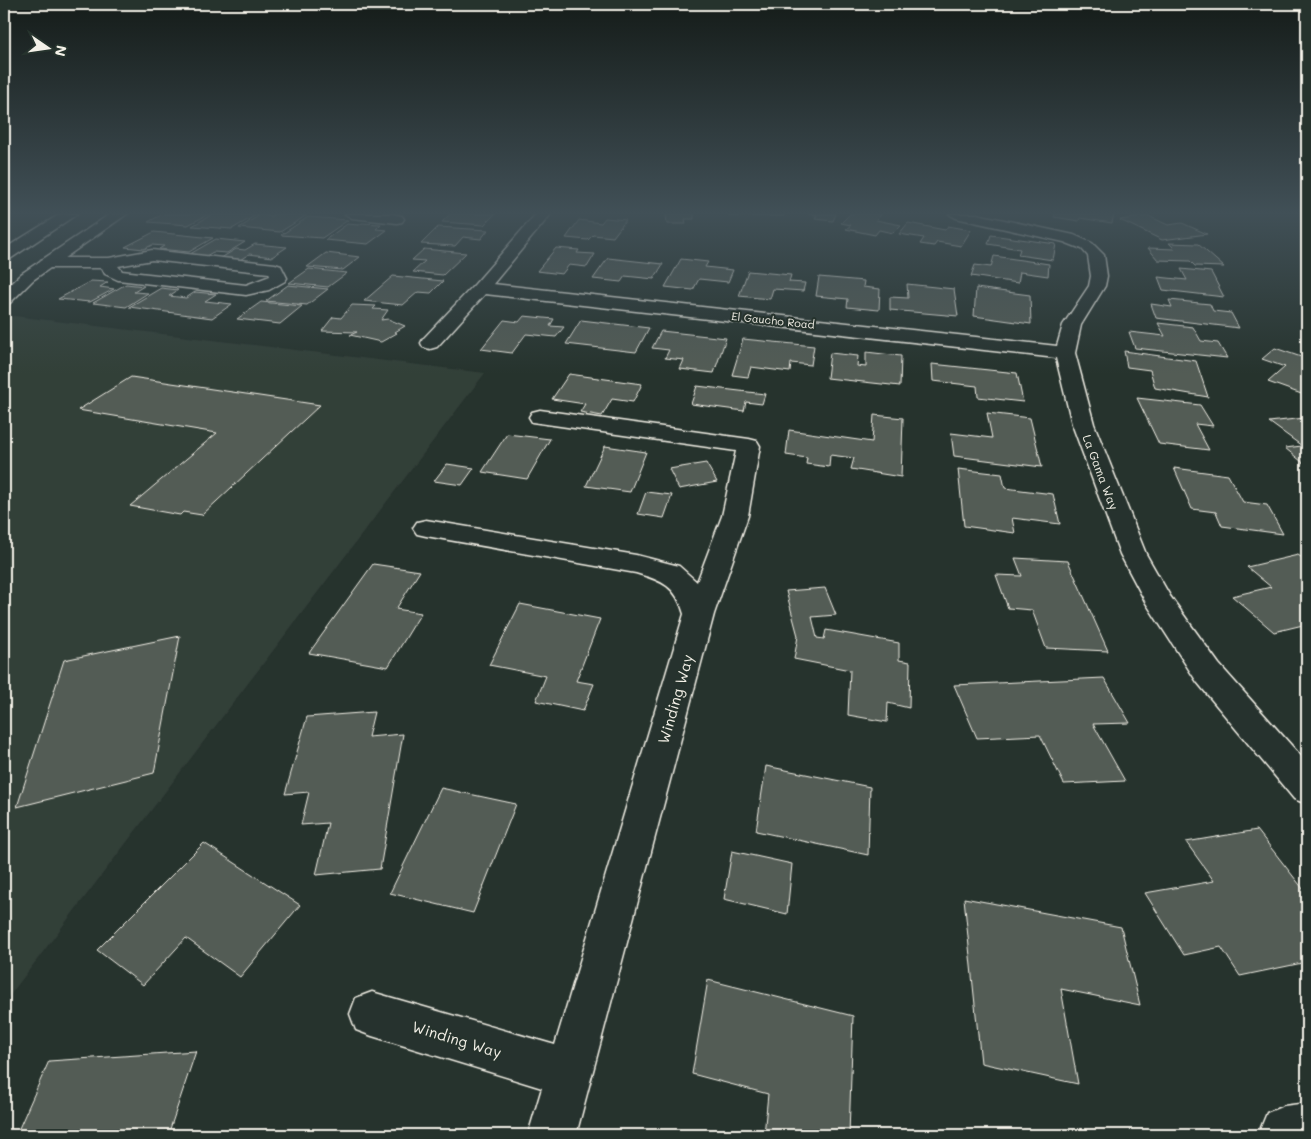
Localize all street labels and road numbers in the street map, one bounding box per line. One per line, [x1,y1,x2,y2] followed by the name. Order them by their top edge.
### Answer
[731,308,815,332] street label: El Gaucho Road
[1079,432,1123,512] street label: La Gama Way
[653,652,697,746] street label: Winding Way
[410,1016,504,1062] street label: Winding Way

